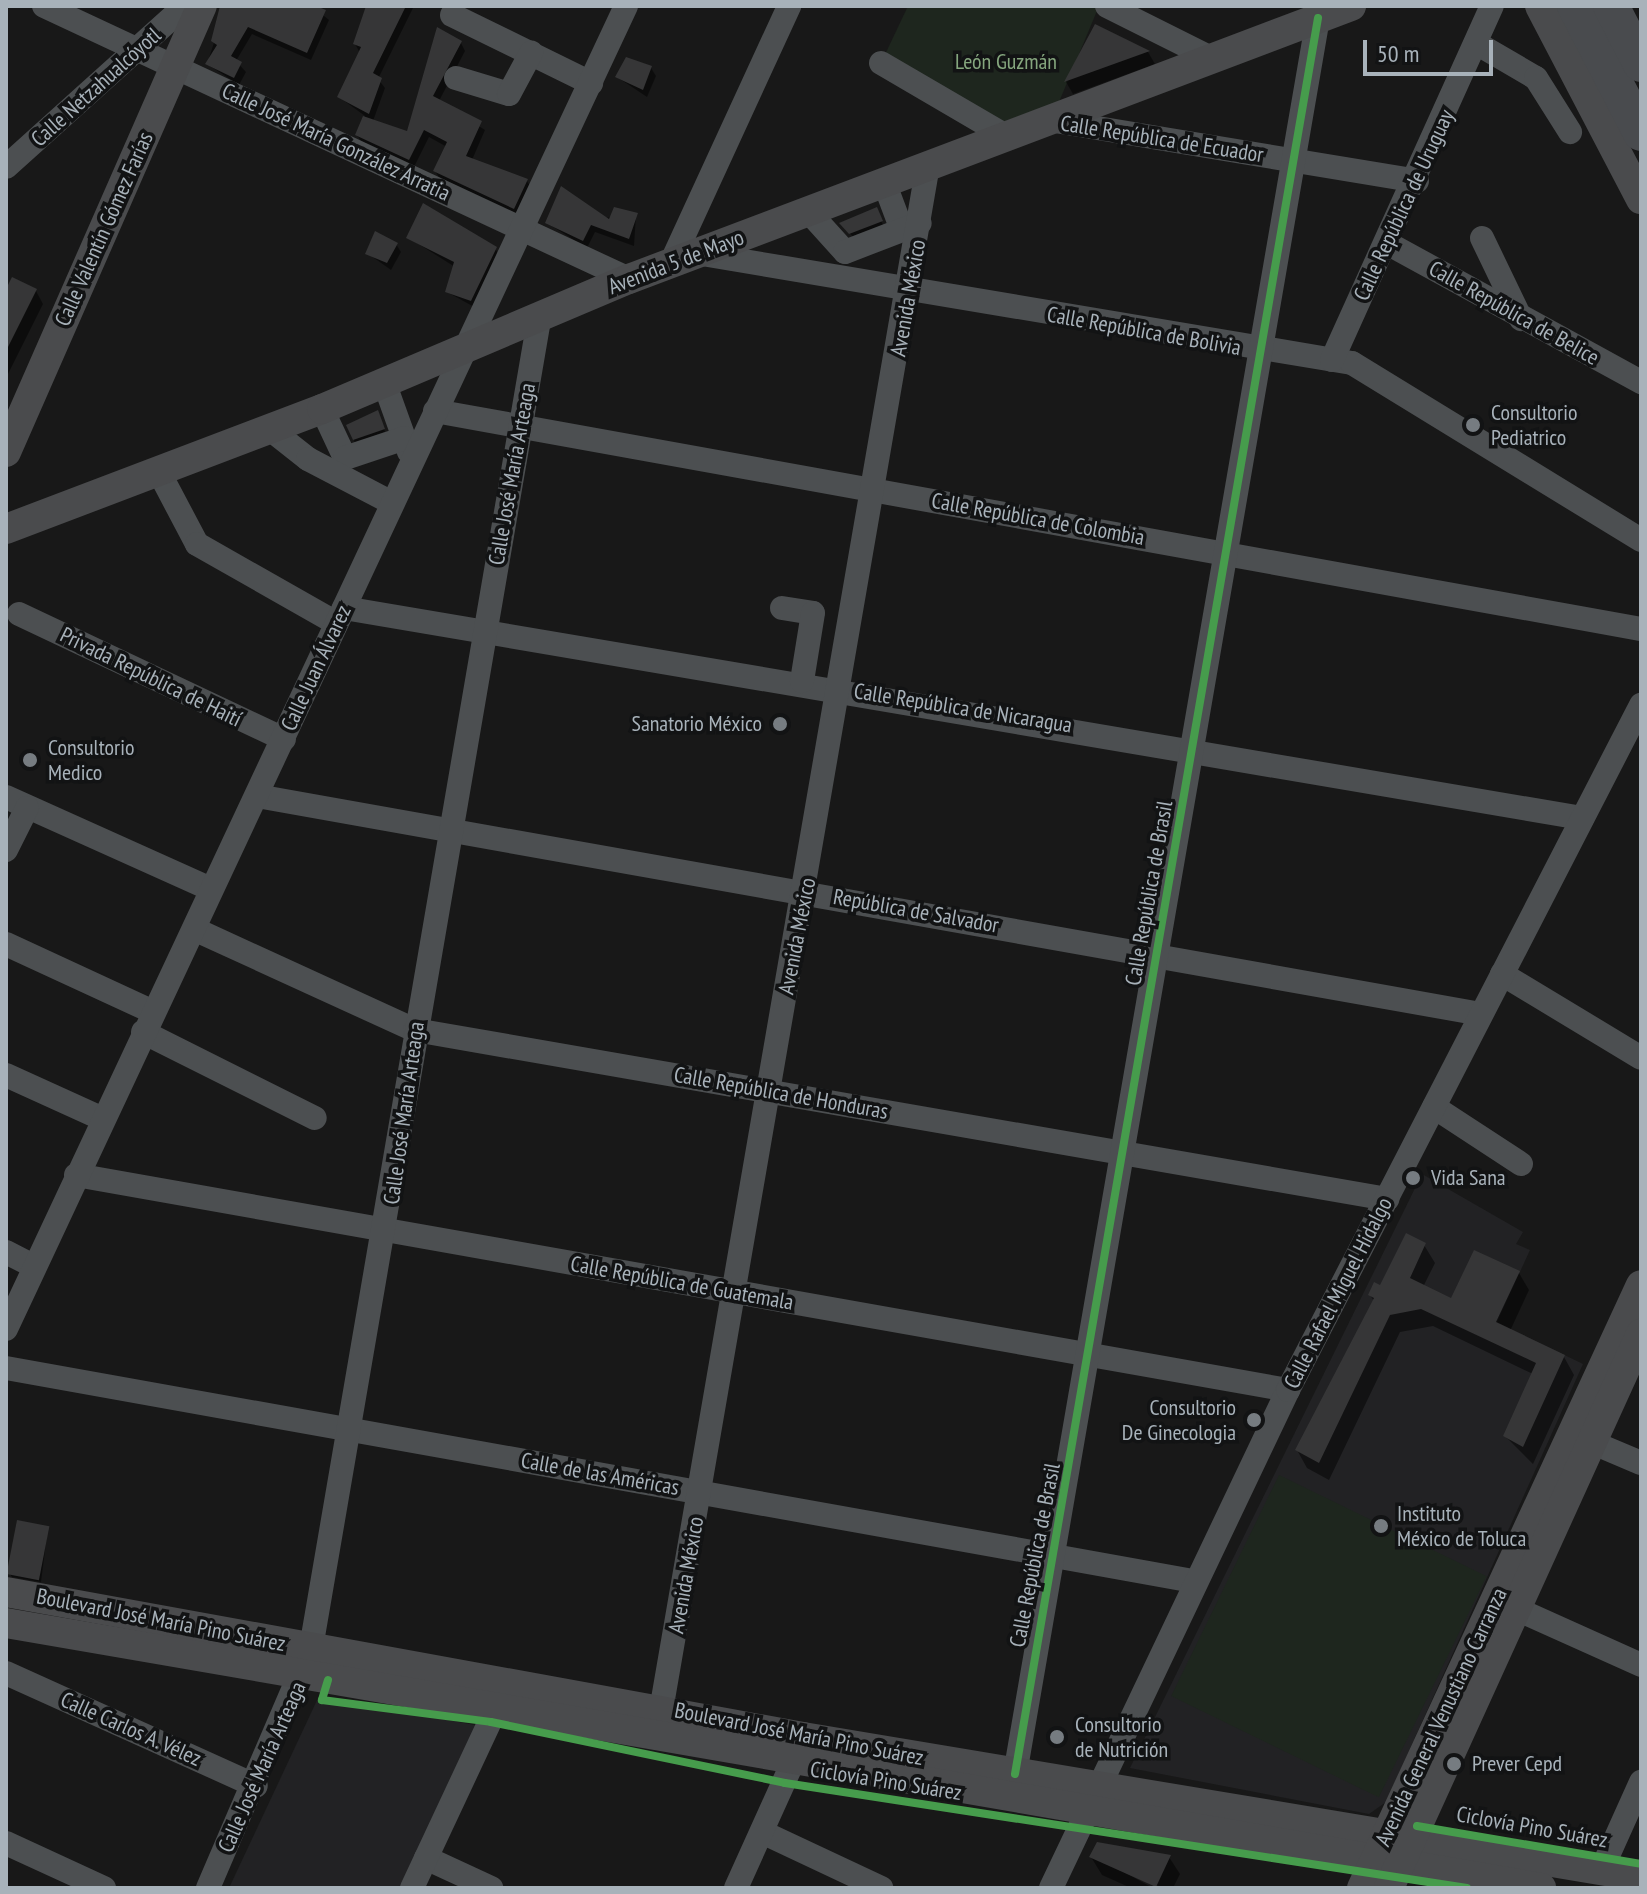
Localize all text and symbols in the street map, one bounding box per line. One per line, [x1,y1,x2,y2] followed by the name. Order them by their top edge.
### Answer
[26,22,166,152] street label: Calle Netzahualcóyotl
[1367,24,1497,74] scale bar
[1377,38,1419,69] text: 50 m
[955,49,1057,75] park label: León Guzmán
[217,77,455,207] street label: Calle José María González Arratia
[1348,105,1460,305] street label: Calle República de Uruguay
[1059,110,1265,168] street label: Calle República de Ecuador
[49,127,159,331] street label: Calle Valentín Gómez Farías
[604,224,748,300] street label: Avenida 5 de Mayo
[885,237,931,359] street label: Avenida México
[1424,255,1604,371] street label: Calle República de Belice
[1045,301,1243,361] street label: Calle República de Bolivia
[483,381,541,567] street label: Calle José María Arteaga
[1491,399,1577,450] place label: Consultorio Pediatrico
[1462,414,1484,436] marker: Consultorio Pediatrico
[930,487,1146,551] street label: Calle República de Colombia
[275,601,357,735] street label: Calle Juan Álvarez
[56,622,246,732] street label: Privada República de Haití
[852,678,1074,738] street label: Calle República de Nicaragua
[631,711,762,737] place label: Sanatorio México
[769,713,791,735] marker: Sanatorio México
[48,734,134,786] place label: Consultorio Medico
[19,749,41,771] marker: Consultorio Medico
[1120,799,1178,987] street label: Calle República de Brasil
[773,875,821,997] street label: Avenida México
[831,883,1001,939] street label: República de Salvador
[378,1020,430,1206] street label: Calle José María Arteaga
[672,1061,890,1125] street label: Calle República de Honduras
[1431,1165,1506,1191] place label: Vida Sana
[1402,1167,1424,1189] marker: Vida Sana
[1278,1193,1398,1393] street label: Calle Rafael Miguel Hidalgo
[569,1250,795,1316] street label: Calle República de Guatemala
[1122,1394,1236,1446] place label: Consultorio De Ginecologia
[1243,1409,1265,1431] marker: Consultorio De Ginecologia
[519,1447,681,1501] street label: Calle de las Américas
[1004,1461,1066,1649] street label: Calle República de Brasil
[1397,1500,1527,1552] place label: Instituto México de Toluca
[663,1514,709,1636] street label: Avenida México
[1372,1517,1390,1535] marker: Instituto México de Toluca
[34,1583,288,1657] street label: Boulevard José María Pino Suárez
[1369,1584,1513,1850] street label: Avenida General Venustiano Carranza
[212,1677,312,1857] street label: Calle José María Arteaga
[56,1686,206,1772] street label: Calle Carlos A. Vélez
[672,1697,926,1771] street label: Boulevard José María Pino Suárez
[1075,1711,1168,1762] place label: Consultorio de Nutrición
[1046,1726,1068,1748] marker: Consultorio de Nutrición
[1472,1751,1562,1777] place label: Prever Cepd
[1443,1753,1465,1775] marker: Prever Cepd
[808,1756,964,1806] street label: Ciclovía Pino Suárez
[1454,1801,1610,1853] street label: Ciclovía Pino Suárez

